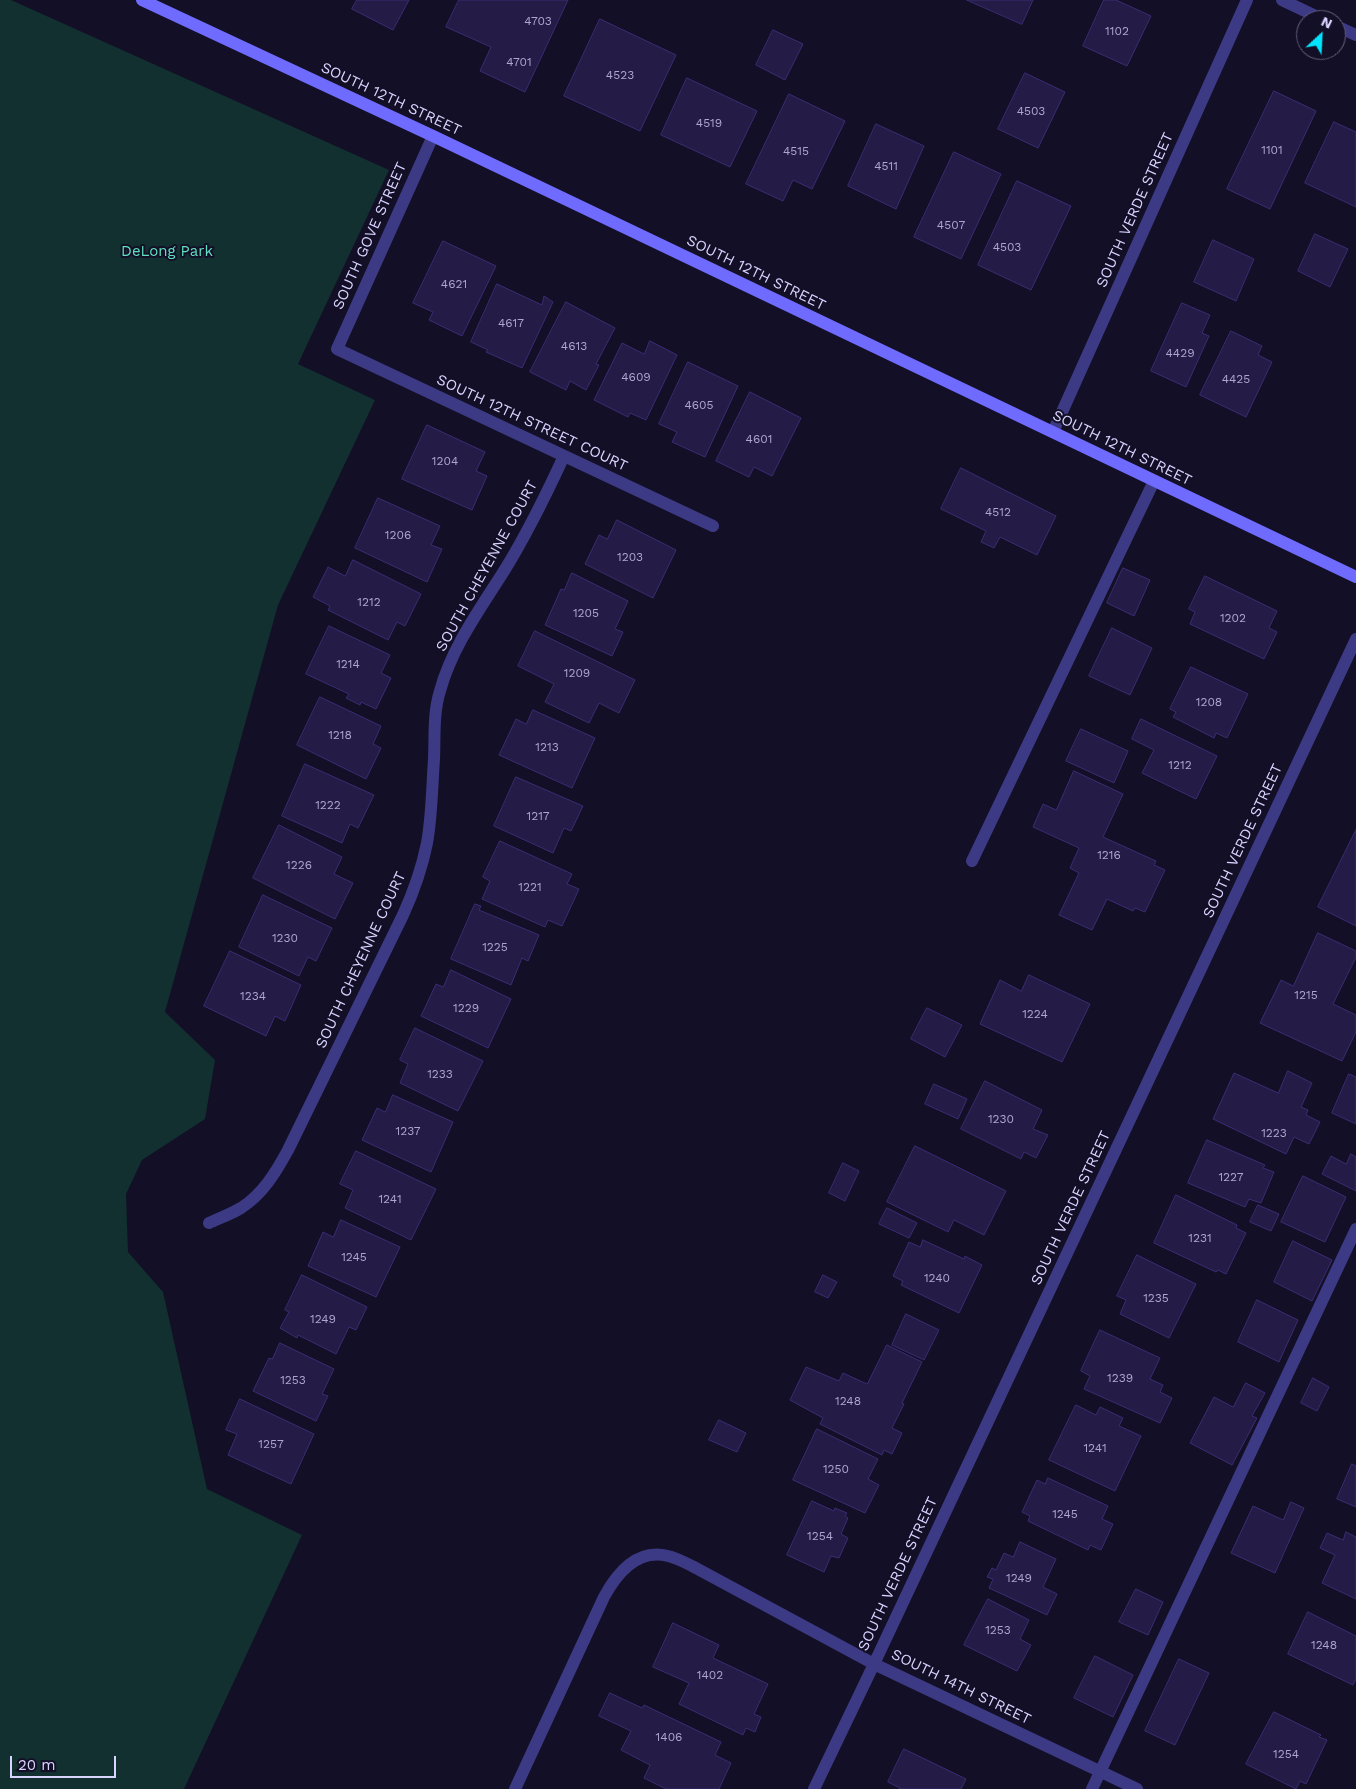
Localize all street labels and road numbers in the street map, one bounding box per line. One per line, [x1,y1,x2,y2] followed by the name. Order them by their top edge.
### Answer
[318,59,464,139] street label: SOUTH 12TH STREET
[1093,130,1177,290] street label: SOUTH VERDE STREET
[329,160,411,312] street label: SOUTH GOVE STREET
[683,231,829,315] street label: SOUTH 12TH STREET
[434,371,630,475] street label: SOUTH 12TH STREET COURT
[1049,406,1195,490] street label: SOUTH 12TH STREET
[432,477,542,655] street label: SOUTH CHEYENNE COURT
[1199,761,1287,921] street label: SOUTH VERDE STREET
[312,869,410,1051] street label: SOUTH CHEYENNE COURT
[1027,1128,1115,1288] street label: SOUTH VERDE STREET
[854,1494,942,1654] street label: SOUTH VERDE STREET
[888,1645,1034,1729] street label: SOUTH 14TH STREET

